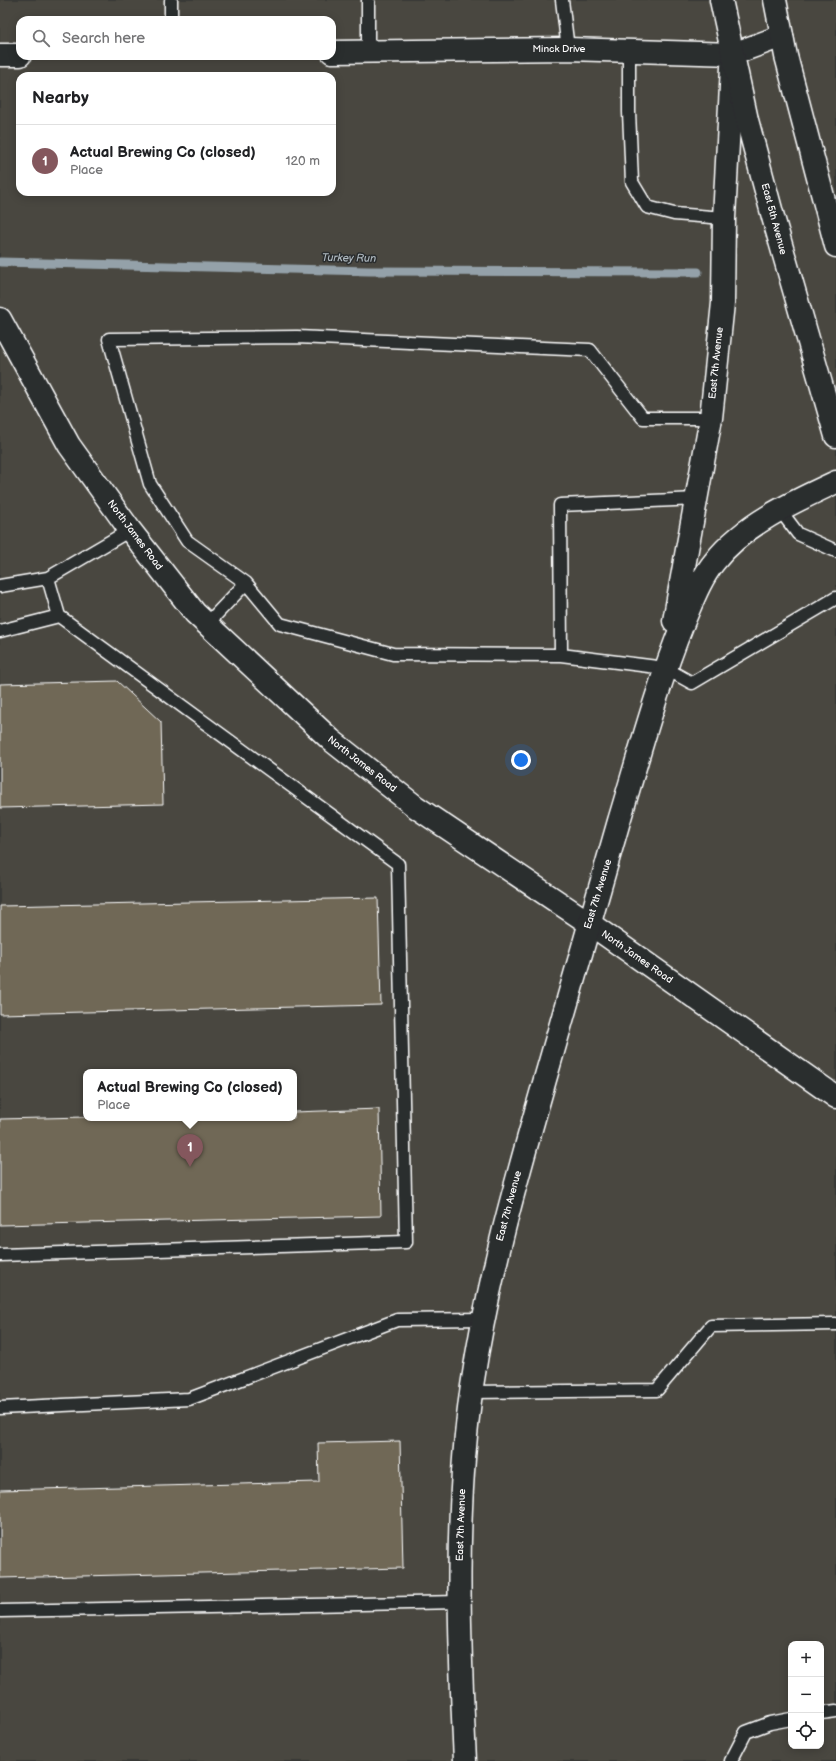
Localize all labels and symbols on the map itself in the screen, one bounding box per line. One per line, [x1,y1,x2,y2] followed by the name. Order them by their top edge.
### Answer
[532,43,586,55] street label: Minck Drive
[759,182,789,256] street label: East 5th Avenue
[322,251,376,265] water label: Turkey Run
[706,326,726,400] street label: East 7th Avenue
[105,498,165,573] street label: North James Road
[325,733,399,795] street label: North James Road
[511,750,531,770] your location
[582,858,614,930] street label: East 7th Avenue
[599,928,675,986] street label: North James Road
[177,1134,203,1167] pin: 1
[494,1169,524,1243] street label: East 7th Avenue
[454,1489,468,1561] street label: East 7th Avenue

